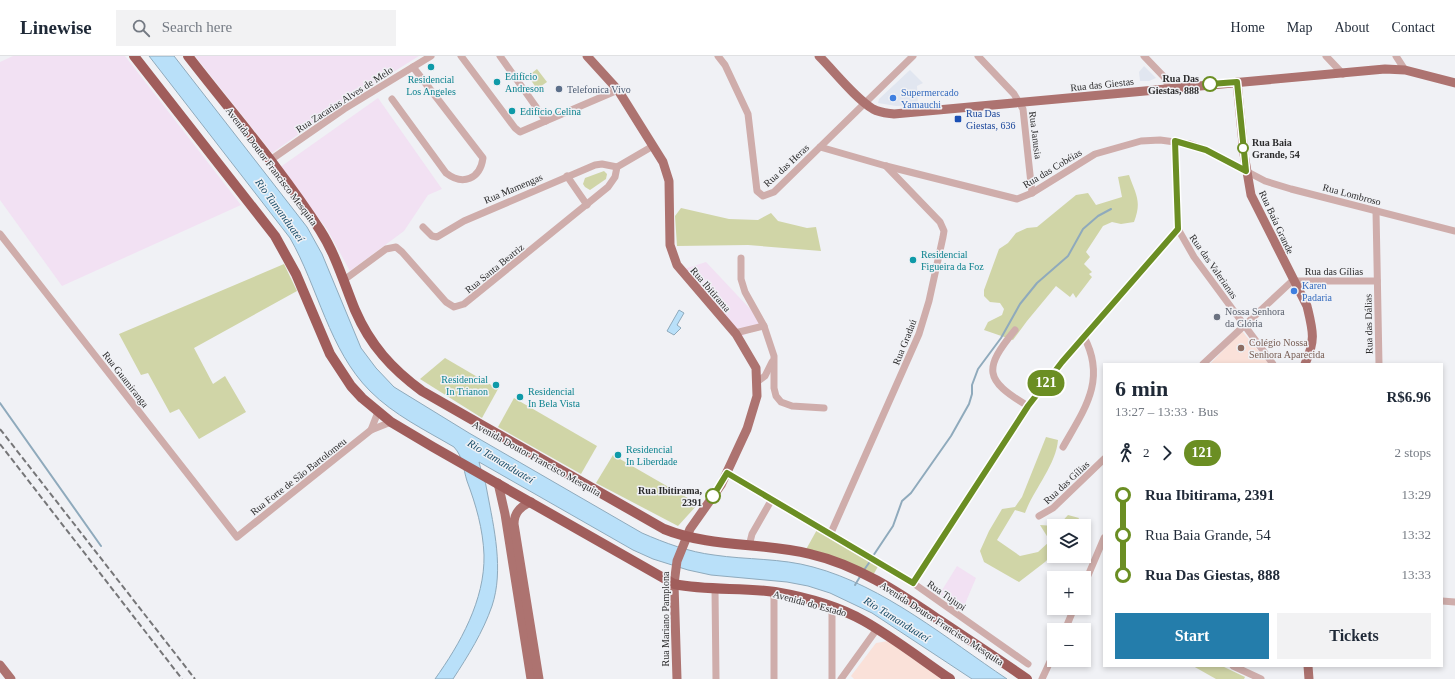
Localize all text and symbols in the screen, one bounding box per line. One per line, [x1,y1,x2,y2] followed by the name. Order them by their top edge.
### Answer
[116,10,396,46] search box
[20,17,92,38] text: Linewise
[130,17,152,39] icon: search
[162,19,232,35] text: Search here
[1231,20,1265,35] text: Home
[1287,20,1312,35] text: Map
[1334,20,1369,35] text: About
[1391,20,1435,35] text: Contact
[426,62,436,72] marker: Residencial Los Angeles
[294,64,395,135] street label: Rua Zacarias Alves de Melo
[505,71,544,94] place label: Edifício Andreson
[1148,73,1199,96] place label: Rua Das Giestas, 888
[406,74,456,97] place label: Residencial Los Angeles
[1070,76,1134,93] street label: Rua das Giestas
[1202,76,1218,92] marker: Rua Das Giestas, 888
[492,77,502,87] marker: Edifício Andreson
[554,84,564,94] marker: Telefonica Vivo
[567,84,631,95] place label: Telefonica Vivo
[901,87,959,110] place label: Supermercado Yamauchi
[888,93,898,103] marker: Supermercado Yamauchi
[224,105,320,228] street label: Avenida Doutor Francisco Mesquita
[507,106,517,116] marker: Edifício Celina
[520,106,581,117] place label: Edifício Celina
[966,108,1015,131] place label: Rua Das Giestas, 636
[1027,111,1044,160] street label: Rua Janusia
[953,114,963,124] marker: Rua Das Giestas, 636
[1252,137,1300,160] place label: Rua Baia Grande, 54
[761,142,811,189] street label: Rua das Heras
[1237,142,1249,154] marker: Rua Baia Grande, 54
[1021,146,1084,190] street label: Rua das Cobéias
[482,171,544,206] street label: Rua Mamengas
[252,175,307,245] water label: Rio Tamanduateí
[1322,181,1382,208] street label: Rua Lombroso
[1257,189,1296,256] street label: Rua Baía Grande
[1187,232,1240,301] street label: Rua das Valerianas
[463,241,526,295] street label: Rua Santa Beatriz
[921,249,984,272] place label: Residencial Figueira da Foz
[908,255,918,265] marker: Residencial Figueira da Foz
[688,265,733,314] street label: Rua Ibitirama
[1305,266,1363,277] street label: Rua das Gílias
[1302,280,1333,303] place label: Karen Padaria
[1289,286,1299,296] marker: Karen Padaria
[1362,294,1375,354] street label: Rua das Dálias
[1225,306,1285,329] place label: Nossa Senhora da Glória
[1212,312,1222,322] marker: Nossa Senhora da Glória
[890,318,919,367] street label: Rua Gradaú
[1249,337,1325,360] place label: Colégio Nossa Senhora Aparecida
[1236,343,1246,353] marker: Colégio Nossa Senhora Aparecida
[100,349,151,410] street label: Rua Guamiranga
[1023,370,1069,396] line badge: 121
[441,374,488,397] place label: Residencial In Trianon
[1036,375,1057,390] text: 121
[1115,376,1168,401] text: 6 min
[491,380,501,390] marker: Residencial In Trianon
[528,386,581,409] place label: Residencial In Bela Vista
[1386,389,1431,405] text: R$6.96
[515,392,525,402] marker: Residencial In Bela Vista
[1115,404,1218,419] text: 13:27 – 13:33 · Bus
[471,418,603,499] street label: Avenida Doutor Francisco Mesquita
[248,435,349,517] street label: Rua Forte de São Bartolomeu
[465,436,537,486] water label: Rio Tamanduateí
[1115,442,1137,464] icon: walk
[1156,442,1178,464] icon: forward
[626,444,678,467] place label: Residencial In Liberdade
[1143,445,1150,460] text: 2
[1192,445,1213,460] text: 121
[1395,445,1431,460] text: 2 stops
[613,450,623,460] marker: Residencial In Liberdade
[1041,458,1091,506] street label: Rua das Gílias
[638,485,702,508] place label: Rua Ibitirama, 2391
[1145,487,1275,503] text: Rua Ibitirama, 2391
[1401,487,1431,502] text: 13:29
[705,488,721,504] marker: Rua Ibitirama, 2391
[1047,519,1091,667] map controls
[1047,519,1091,563] button: layers
[1145,527,1271,543] text: Rua Baia Grande, 54
[1401,527,1431,542] text: 13:32
[1145,567,1280,583] text: Rua Das Giestas, 888
[1401,567,1431,582] text: 13:33
[660,571,671,666] street label: Rua Mariano Pamplona
[1047,571,1091,615] button: +
[925,578,968,613] street label: Rua Tujupi
[878,579,1006,668] street label: Avenida Doutor Francisco Mesquita
[772,588,848,619] street label: Avenida do Estado
[861,593,933,644] water label: Rio Tamanduateí
[1115,613,1269,659] button: Start
[1277,613,1431,659] button: Tickets
[1047,623,1091,667] button: −

